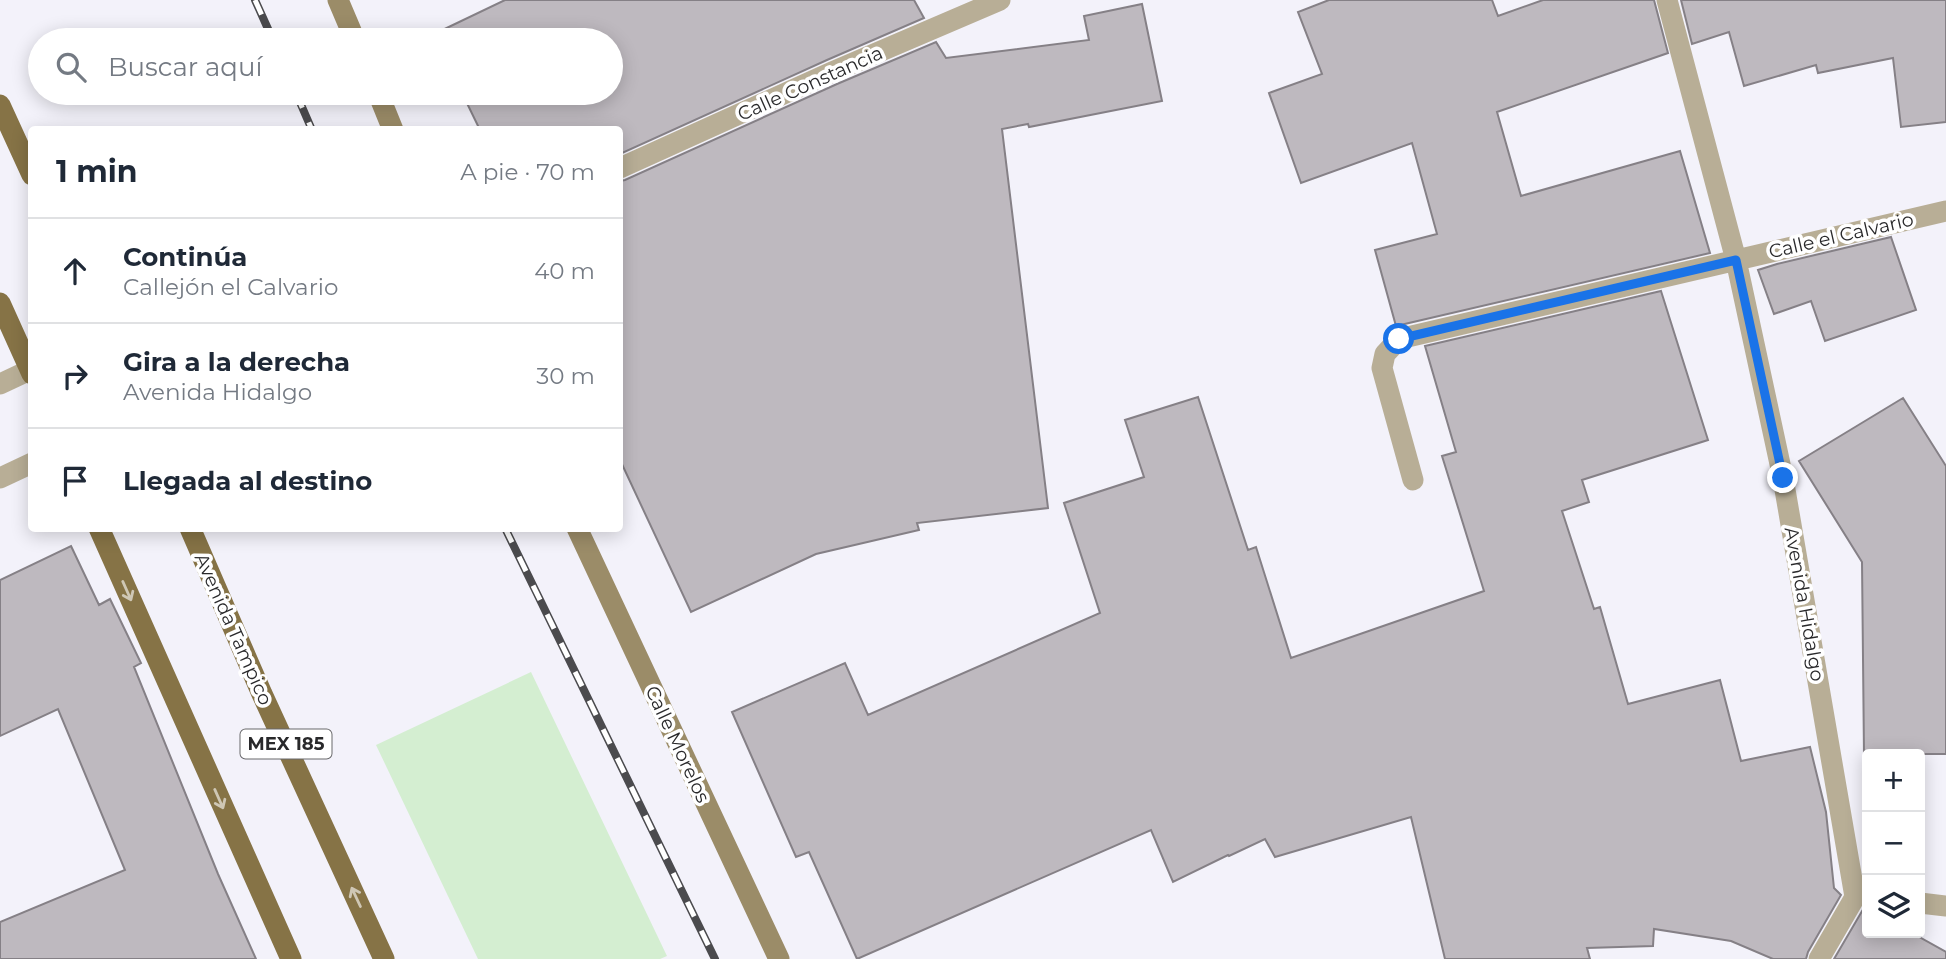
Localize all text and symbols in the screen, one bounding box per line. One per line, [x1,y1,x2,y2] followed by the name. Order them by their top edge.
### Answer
[28,28,623,105] search box
[734,41,886,126] street label: Calle Constancia
[52,48,90,86] icon: search
[108,51,262,83] text: Buscar aquí
[56,153,137,190] text: 1 min
[460,158,595,186] text: A pie · 70 m
[1766,208,1916,263] street label: Calle el Calvario
[123,241,247,273] text: Continúa
[56,252,94,290] icon: ahead
[534,257,595,285] text: 40 m
[123,273,338,301] text: Callejón el Calvario
[1383,323,1414,354] route start
[123,346,350,378] text: Gira a la derecha
[56,357,94,395] icon: right
[536,362,595,390] text: 30 m
[123,378,312,406] text: Avenida Hidalgo
[56,462,94,500] icon: arrive
[1767,462,1798,493] route end
[123,465,372,497] text: Llegada al destino
[1780,525,1829,683] street label: Avenida Hidalgo
[190,550,277,709] street label: Avenida Tampico
[121,580,134,601] one-way arrow
[640,682,715,806] street label: Calle Morelos
[240,730,332,758] road number: MEX 185
[1862,749,1925,938] map controls
[1862,749,1925,812] button: +
[213,787,226,809] one-way arrow
[1862,812,1925,875] button: −
[1862,875,1925,938] button: layers
[348,887,362,908] one-way arrow

